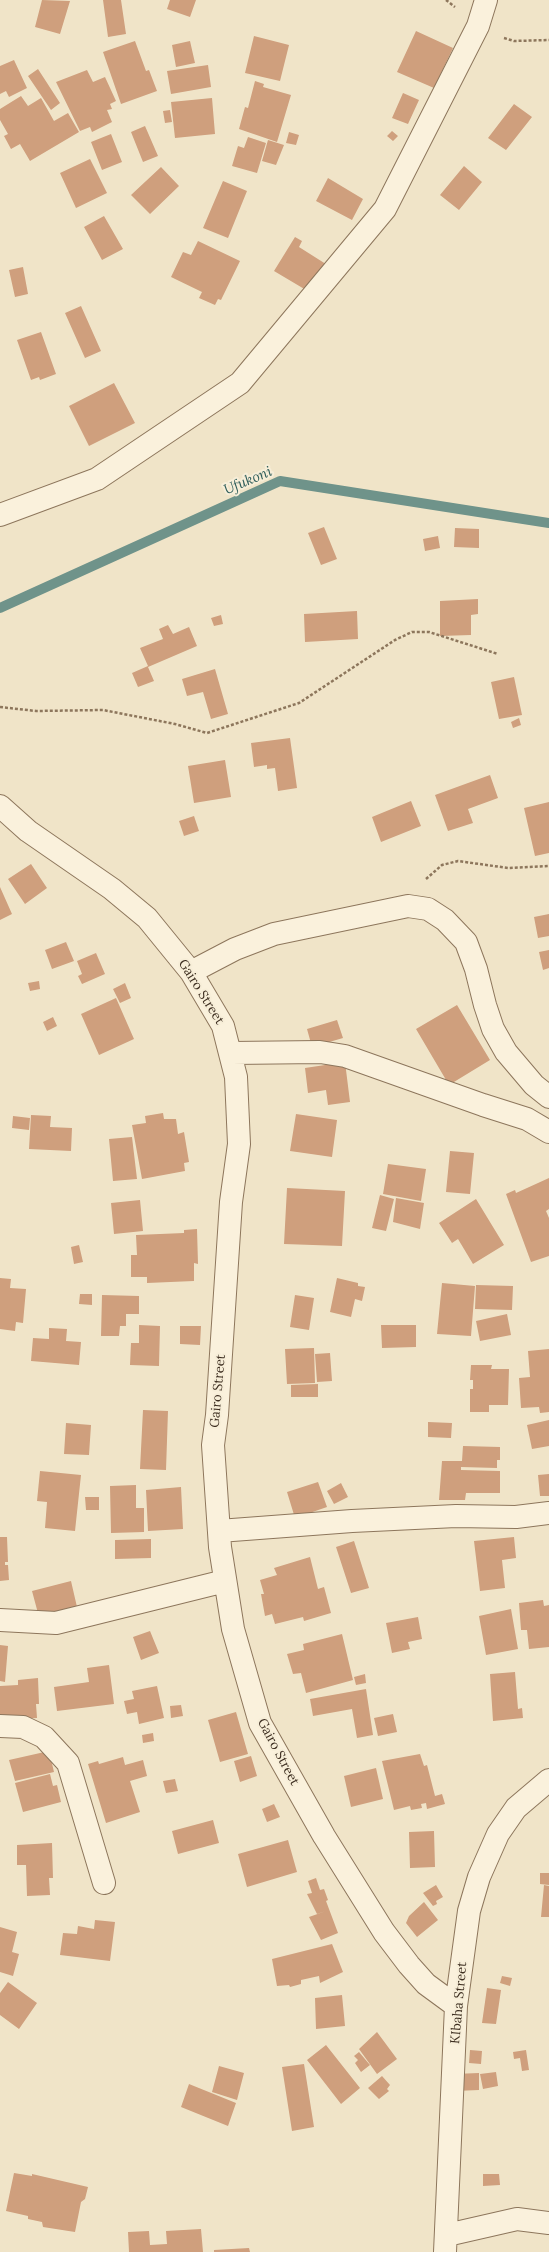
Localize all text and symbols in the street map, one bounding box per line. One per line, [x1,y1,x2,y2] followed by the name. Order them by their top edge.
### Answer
[221,463,275,499] water label: Ufukoni
[175,957,227,1027] street label: Gairo Street
[207,1354,229,1428] street label: Gairo Street
[254,1716,302,1788] street label: Gairo Street
[448,1961,470,2045] street label: KIbaha Street

